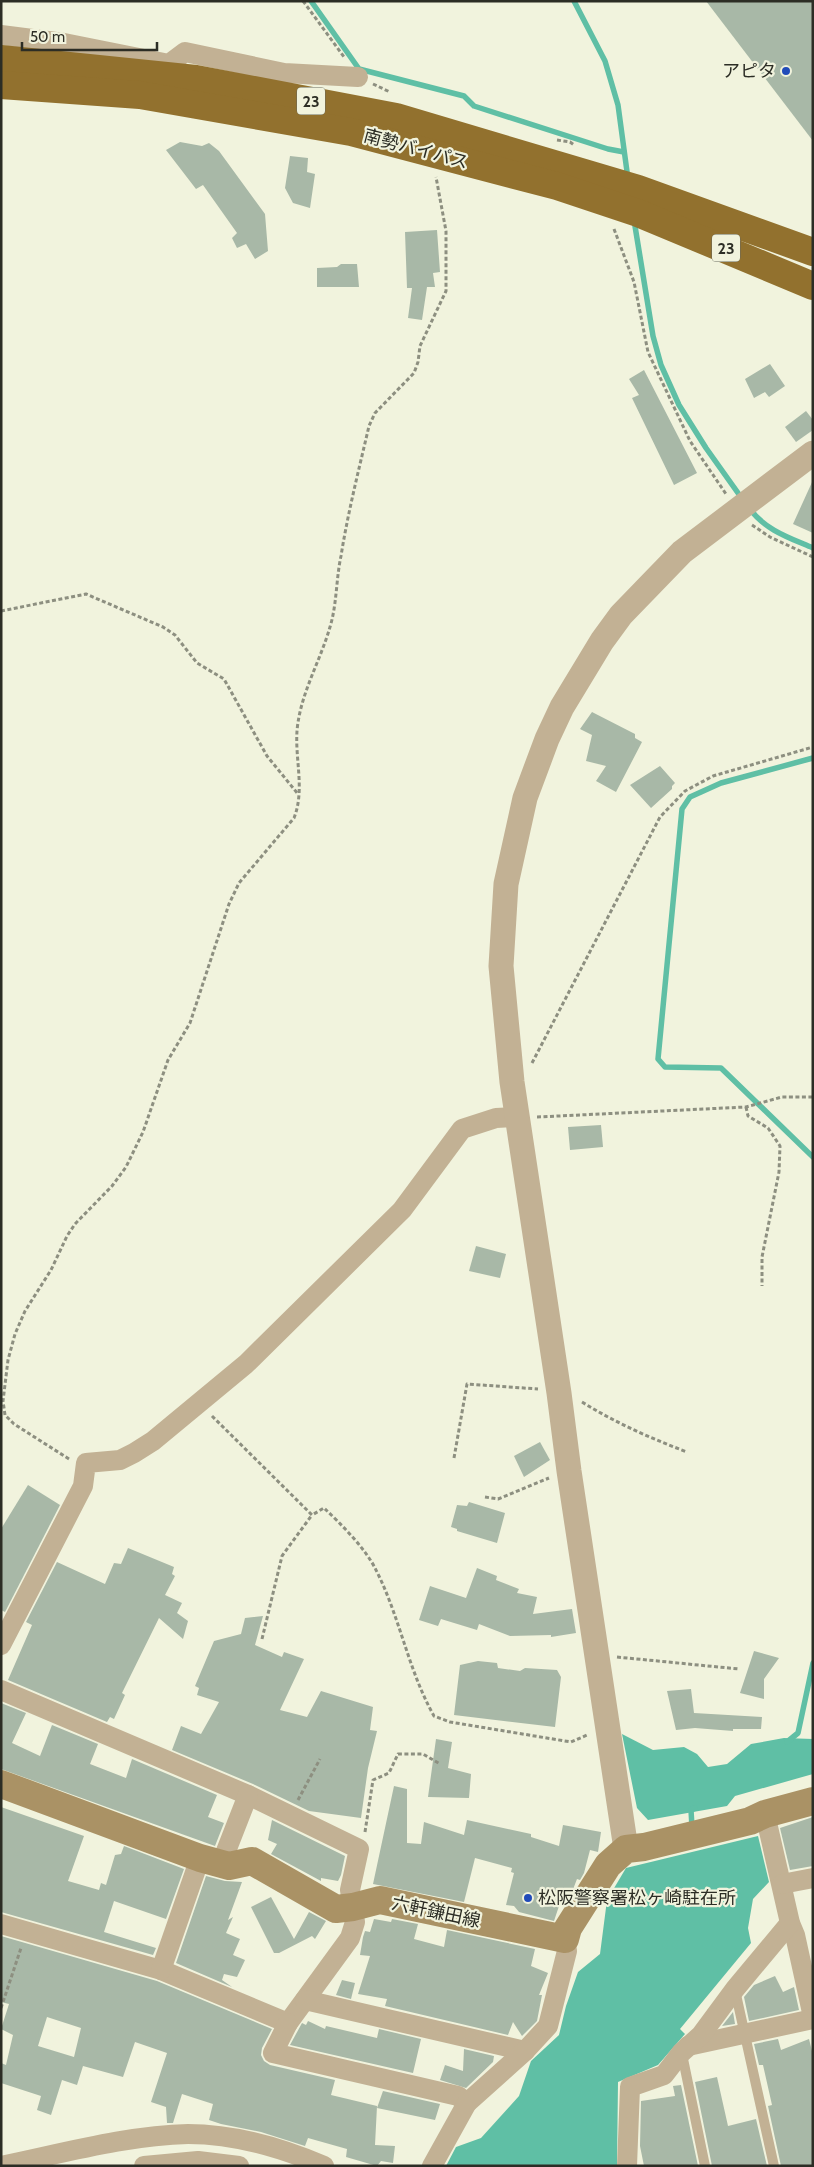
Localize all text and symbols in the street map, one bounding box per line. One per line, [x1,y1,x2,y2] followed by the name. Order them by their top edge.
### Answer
[22,20,158,52] scale bar
[30,28,65,46] text: 50 m
[722,60,776,82] place label: アピタ
[780,65,792,77] marker: アピタ
[297,88,325,114] road number: 23
[361,124,471,174] street label: 南勢バイパス
[712,234,740,262] road number: 23
[538,1887,736,1909] place label: 松阪警察署松ヶ崎駐在所
[390,1892,482,1932] street label: 六軒鎌田線
[522,1892,534,1904] marker: 松阪警察署松ヶ崎駐在所

